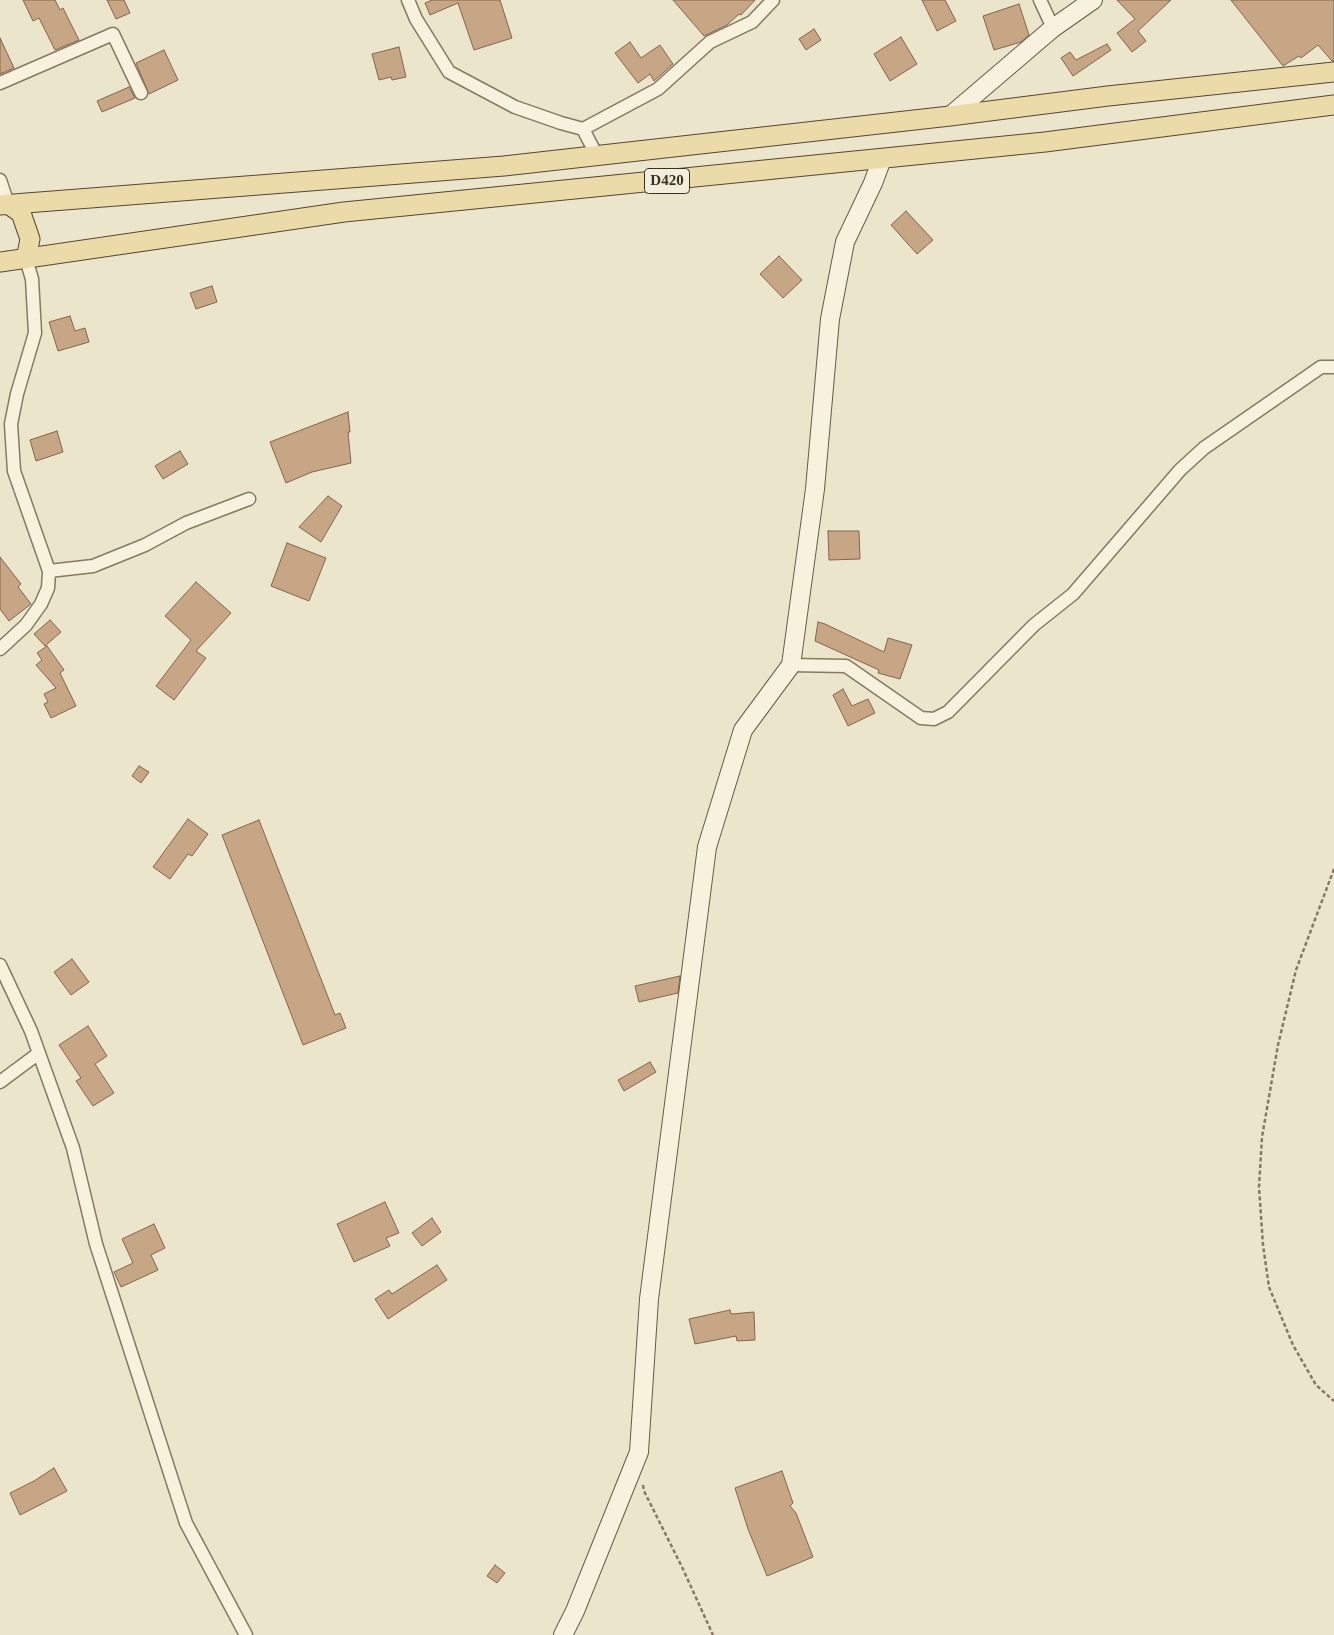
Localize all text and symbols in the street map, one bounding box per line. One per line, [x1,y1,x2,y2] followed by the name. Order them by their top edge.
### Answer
[644,168,690,194] road number: D420

